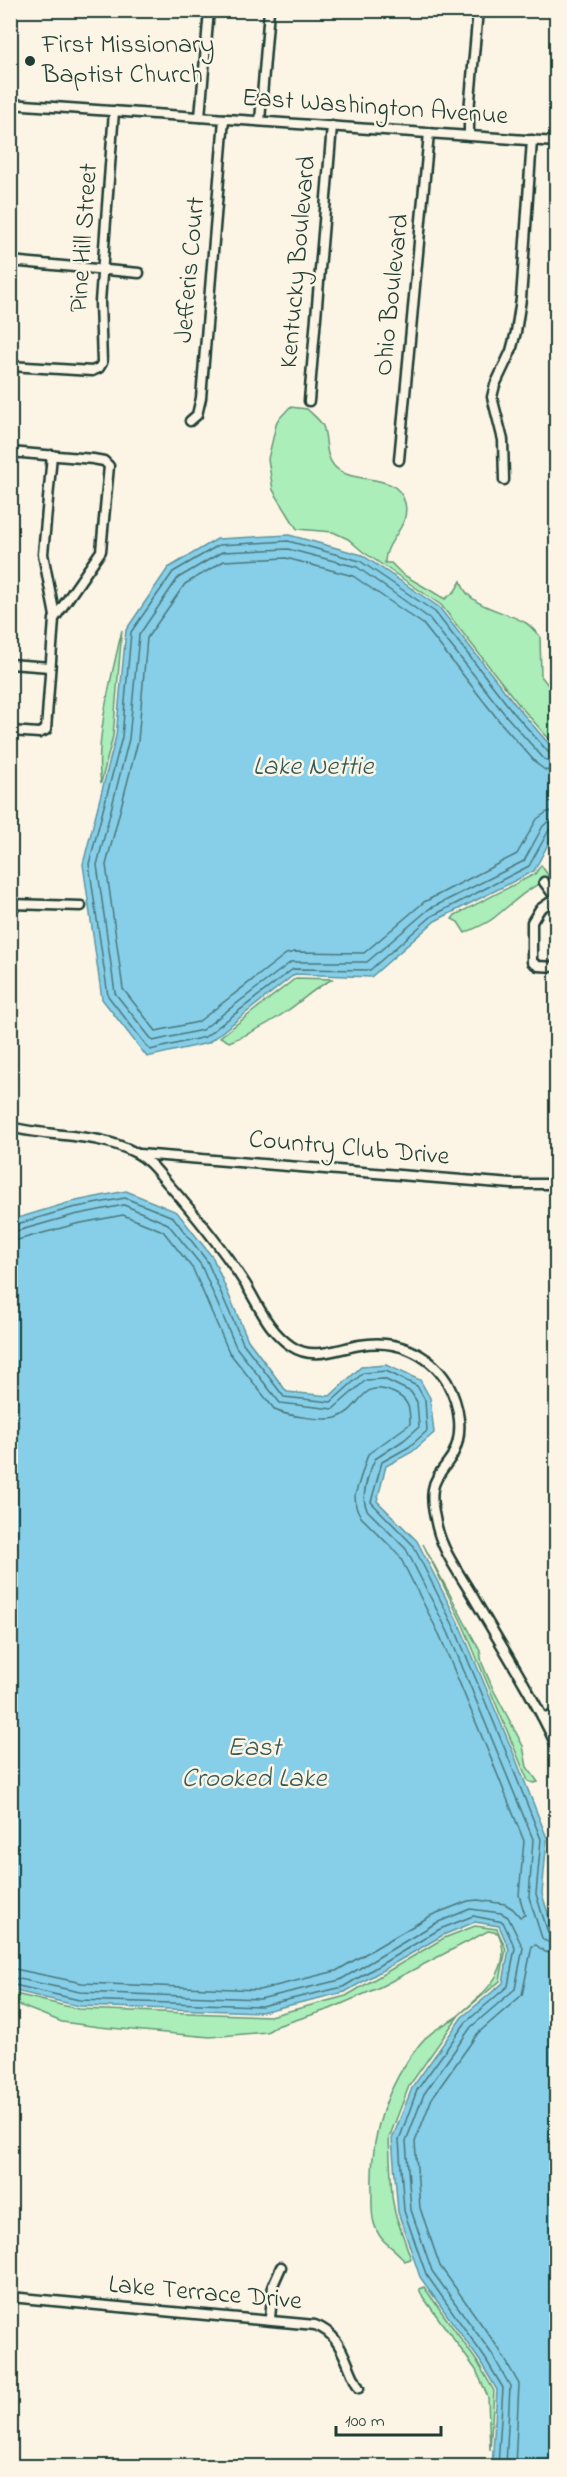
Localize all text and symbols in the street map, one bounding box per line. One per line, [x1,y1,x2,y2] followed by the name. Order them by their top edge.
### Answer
[41,27,215,95] place label: First Missionary Baptist Church
[23,54,37,68] marker: First Missionary Baptist Church
[241,80,510,136] street label: East Washington Avenue
[271,154,327,370] street label: Kentucky Boulevard
[61,162,109,314] street label: Pine Hill Street
[166,195,216,345] street label: Jefferis Court
[366,212,420,378] street label: Ohio Boulevard
[253,748,375,787] water label: Lake Nettie
[247,1121,451,1177] street label: Country Club Drive
[182,1729,328,1799] water label: East Crooked Lake
[107,2267,304,2321] street label: Lake Terrace Drive
[336,2399,441,2437] scale bar
[345,2409,385,2435] text: 100 m

